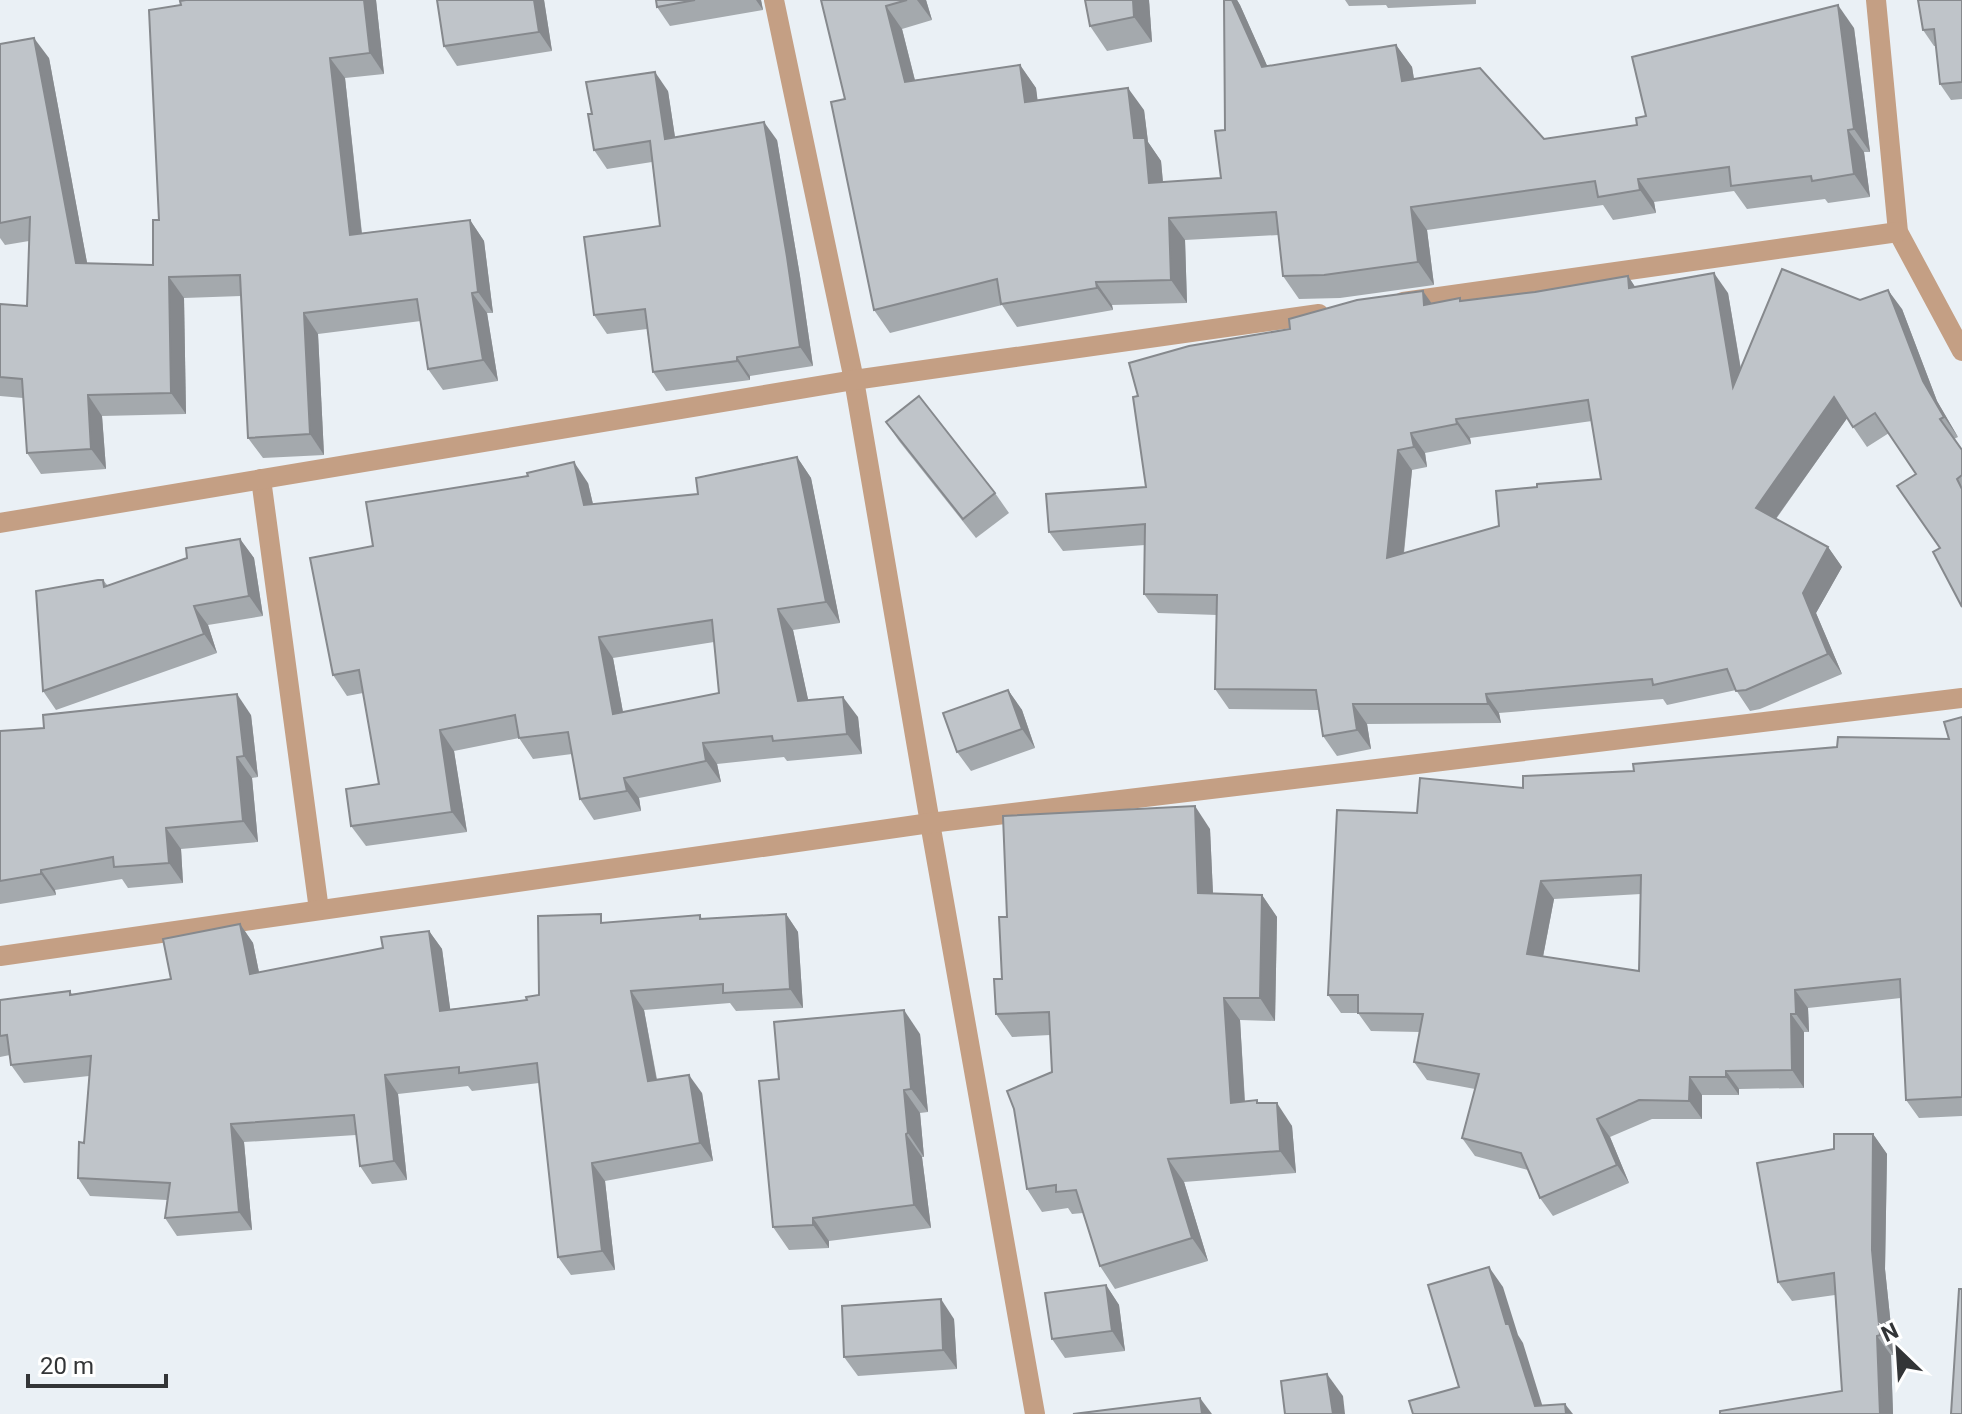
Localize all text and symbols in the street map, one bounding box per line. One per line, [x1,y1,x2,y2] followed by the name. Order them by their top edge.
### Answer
[1858,1310,1938,1390] north arrow
[1877,1318,1902,1347] text: N
[28,1338,166,1388] scale bar
[40,1352,94,1380] text: 20 m

